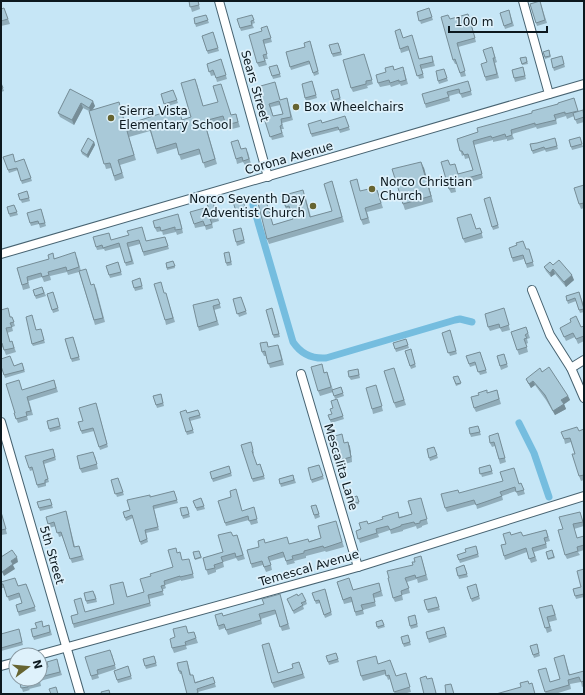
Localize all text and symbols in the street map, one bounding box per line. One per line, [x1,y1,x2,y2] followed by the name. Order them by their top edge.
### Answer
[449,8,547,34] scale bar
[455,15,493,29] text: 100 m
[238,49,272,124] street label: Sears Street
[304,100,404,114] place label: Box Wheelchairs
[291,102,301,112] marker: Box Wheelchairs
[119,104,232,132] place label: Sierra Vista Elementary School
[106,113,116,123] marker: Sierra Vista Elementary School
[243,139,335,177] street label: Corona Avenue
[380,175,472,203] place label: Norco Christian Church
[367,184,377,194] marker: Norco Christian Church
[189,192,305,220] place label: Norco Seventh Day Adventist Church
[308,201,318,211] marker: Norco Seventh Day Adventist Church
[321,422,361,512] street label: Mescalita Lane
[37,524,67,586] street label: 5th Street
[256,547,361,589] street label: Temescal Avenue
[8,647,48,687] north arrow
[30,658,45,671] text: N

